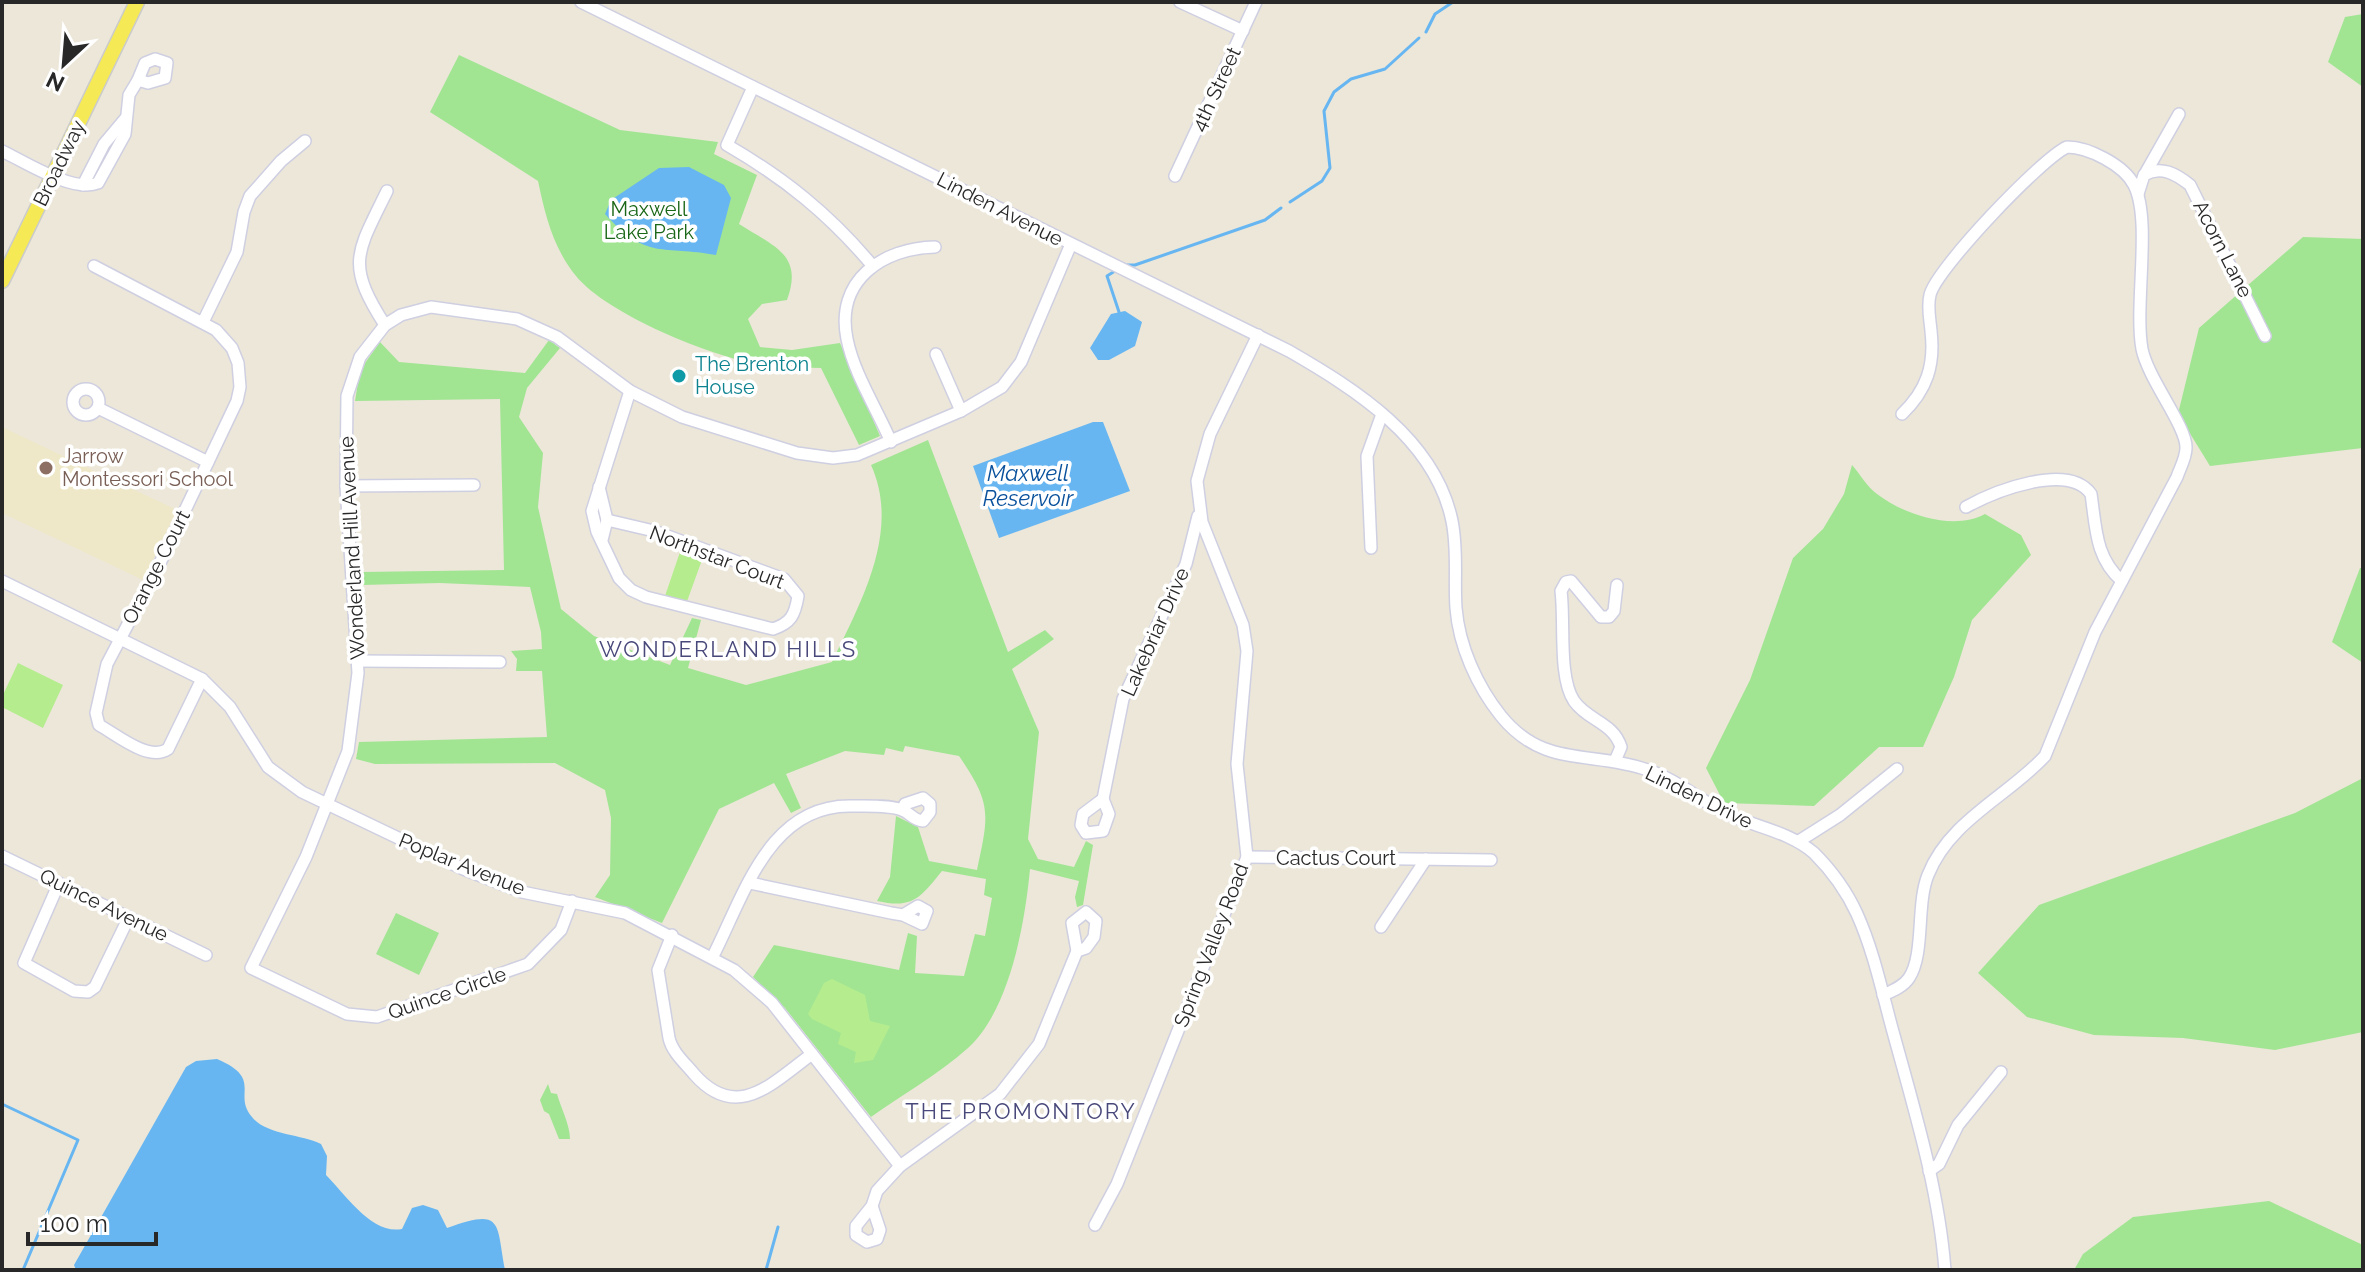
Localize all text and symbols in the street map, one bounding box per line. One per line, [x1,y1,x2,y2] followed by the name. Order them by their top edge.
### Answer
[24,24,104,104] north arrow
[1186,43,1246,135] street label: 4th Street
[42,67,68,97] text: N
[28,116,90,210] street label: Broadway
[933,167,1067,251] street label: Linden Avenue
[2188,196,2258,302] street label: Acorn Lane
[604,197,695,244] park label: Maxwell Lake Park
[695,352,809,399] place label: The Brenton House
[670,367,688,385] marker: The Brenton House
[334,435,370,660] street label: Wonderland Hill Avenue
[62,444,233,491] place label: Jarrow Montessori School
[37,459,55,477] marker: Jarrow Montessori School
[983,460,1075,511] water label: Maxwell Reservoir
[117,506,195,628] street label: Orange Court
[646,520,788,594] street label: Northstar Court
[1116,564,1194,700] street label: Lakebriar Drive
[599,636,857,662] district label: WONDERLAND HILLS
[1641,761,1757,833] street label: Linden Drive
[395,828,529,900] street label: Poplar Avenue
[1276,846,1396,870] street label: Cactus Court
[1169,860,1253,1030] street label: Spring Valley Road
[36,863,172,947] street label: Quince Avenue
[385,961,510,1024] street label: Quince Circle
[905,1098,1137,1124] district label: THE PROMONTORY
[28,1196,156,1246] scale bar
[40,1209,108,1238] text: 100 m

